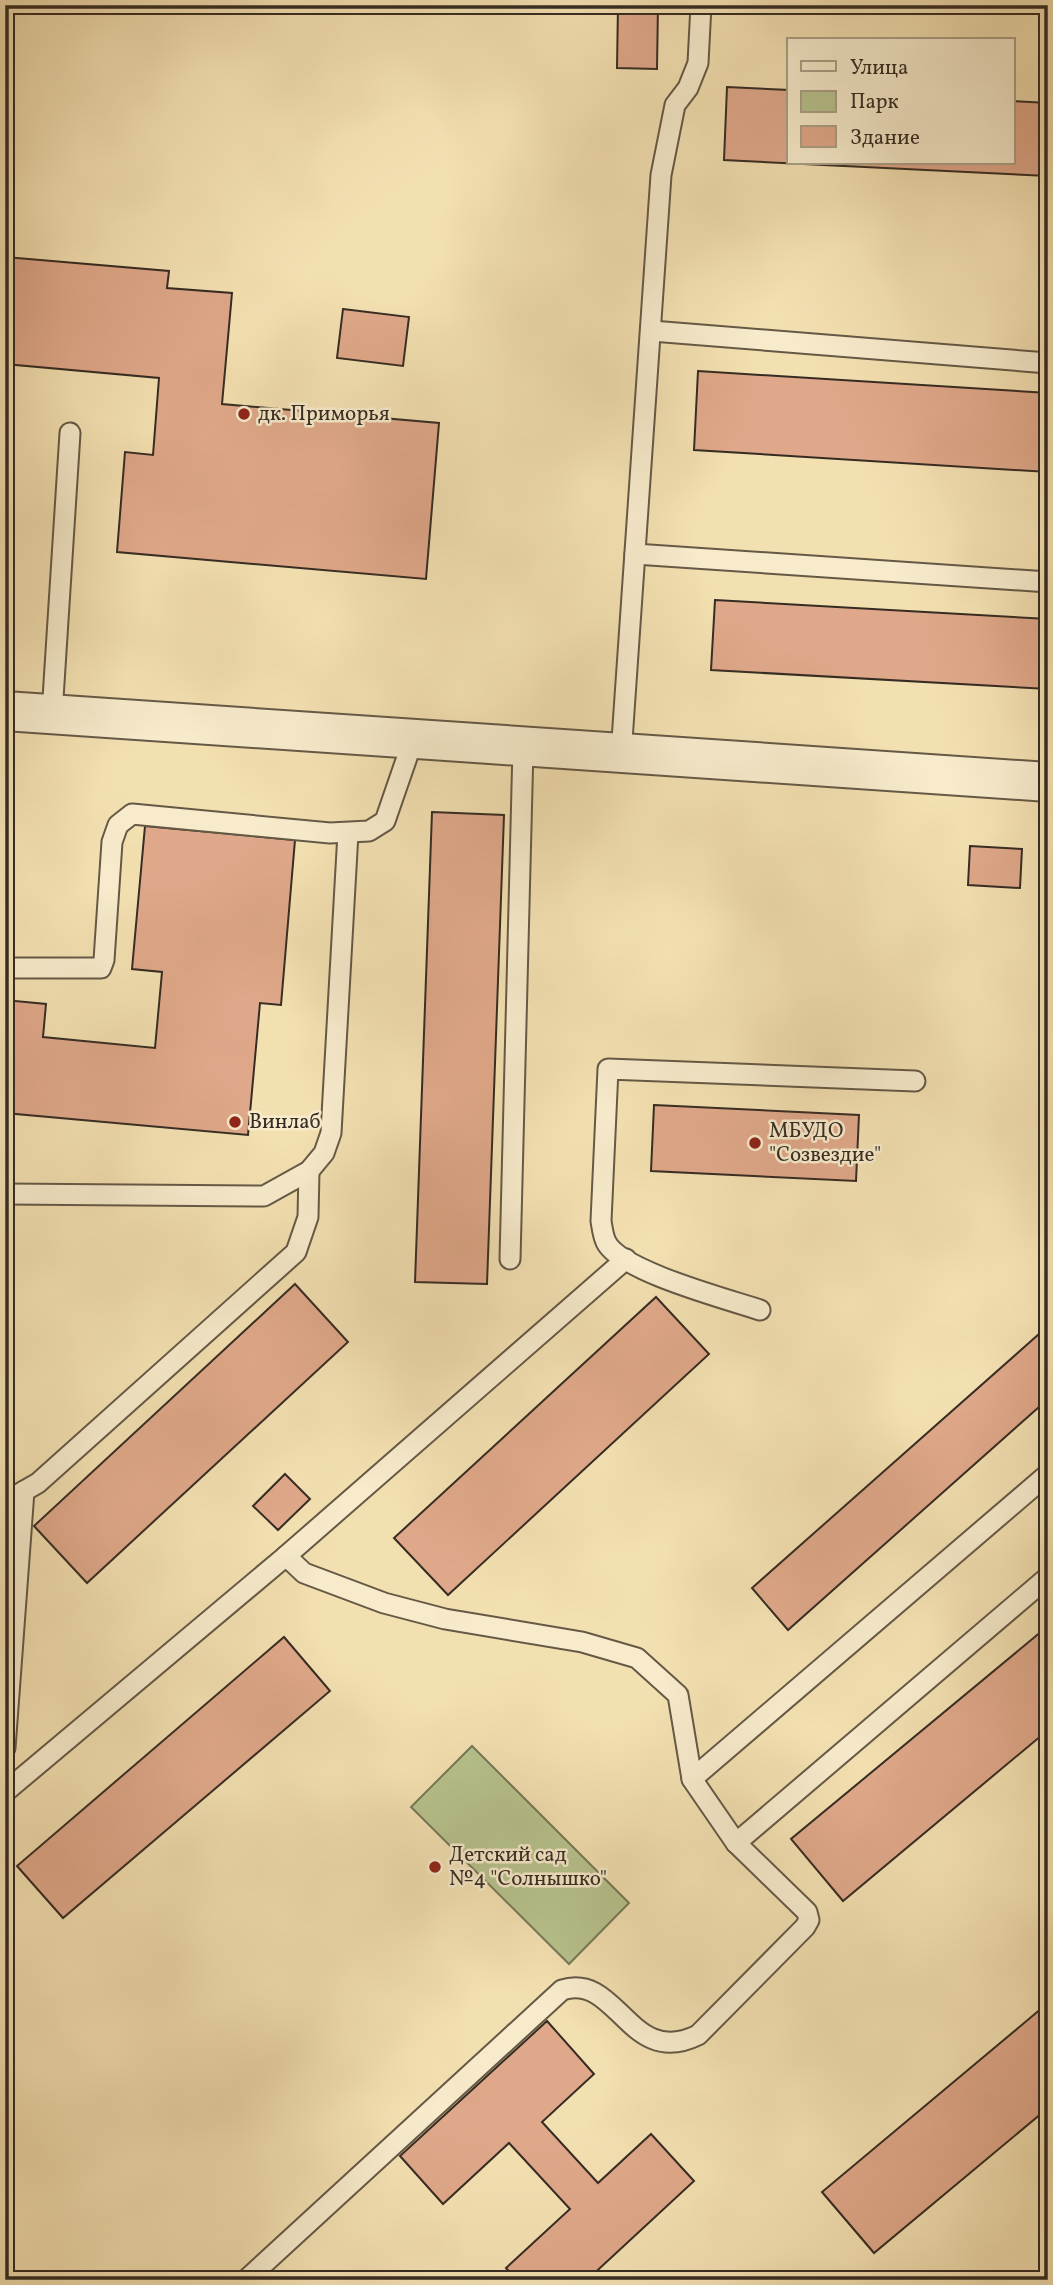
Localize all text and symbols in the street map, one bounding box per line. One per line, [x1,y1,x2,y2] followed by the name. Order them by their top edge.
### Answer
[787,38,1014,164] legend
[850,54,908,83] text: Улица
[850,88,899,117] text: Парк
[850,124,920,153] text: Здание
[258,400,390,429] place label: дк. Приморья
[236,406,252,422] marker: дк. Приморья
[249,1108,321,1137] place label: Винлаб
[227,1114,243,1130] marker: Винлаб
[769,1117,881,1170] place label: МБУДО "Созвездие"
[747,1135,763,1151] marker: МБУДО "Созвездие"
[449,1841,607,1894] place label: Детский сад №4 "Солнышко"
[427,1859,443,1875] marker: Детский сад №4 "Солнышко"

